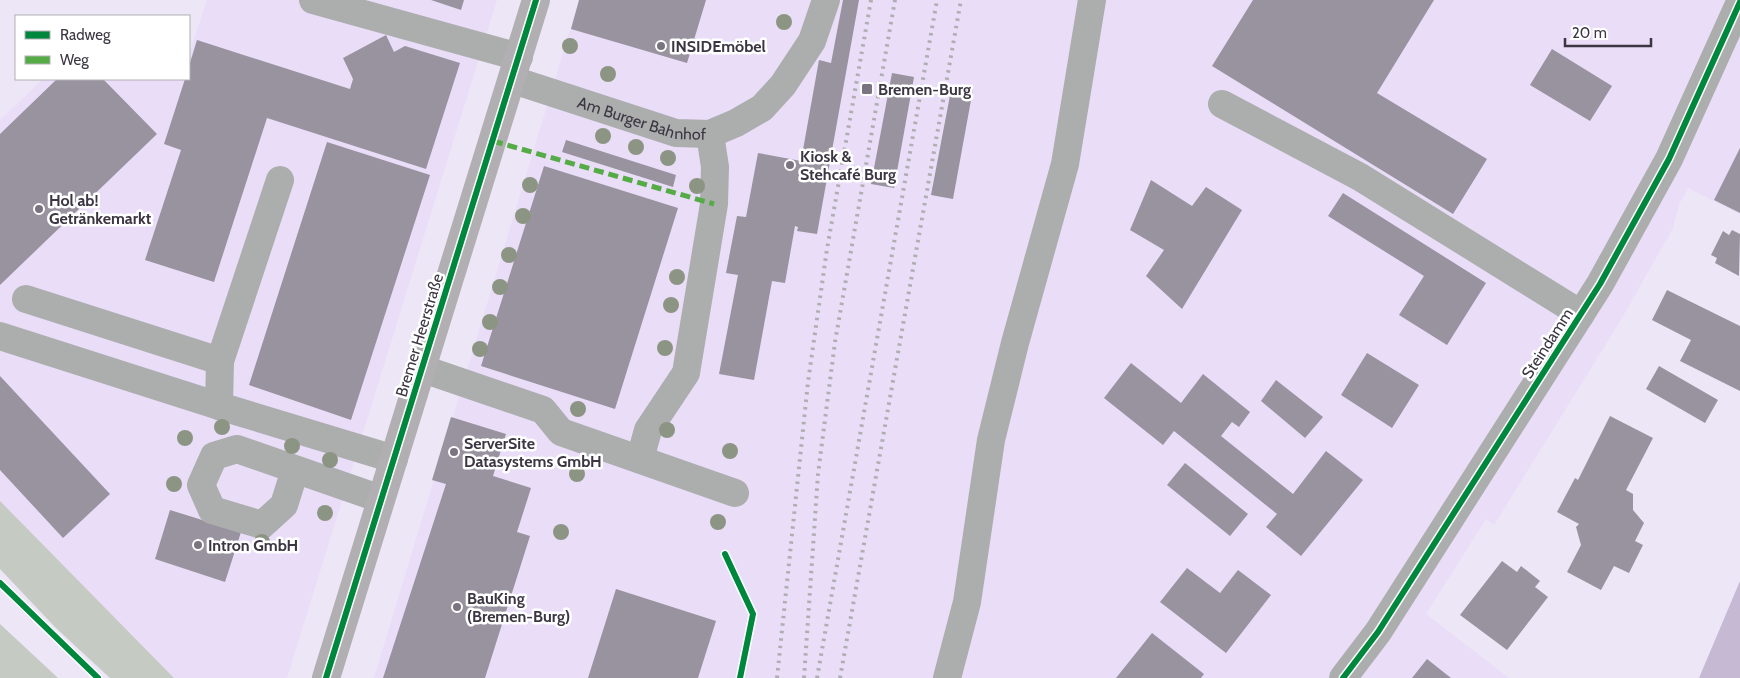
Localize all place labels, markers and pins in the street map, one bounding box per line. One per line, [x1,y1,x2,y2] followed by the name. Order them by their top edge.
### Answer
[671,37,766,56] place label: INSIDEmöbel
[655,40,667,52] marker: INSIDEmöbel
[878,80,971,99] place label: Bremen-Burg
[860,82,874,96] marker: Bremen-Burg
[800,147,896,184] place label: Kiosk & Stehcafé Burg
[784,159,796,171] marker: Kiosk & Stehcafé Burg
[49,191,152,228] place label: Hol ab! Getränkemarkt
[33,203,45,215] marker: Hol ab! Getränkemarkt
[464,434,602,471] place label: ServerSite Datasystems GmbH
[448,446,460,458] marker: ServerSite Datasystems GmbH
[208,536,298,555] place label: Intron GmbH
[192,539,204,551] marker: Intron GmbH
[467,589,570,626] place label: BauKing (Bremen-Burg)
[451,601,463,613] marker: BauKing (Bremen-Burg)

